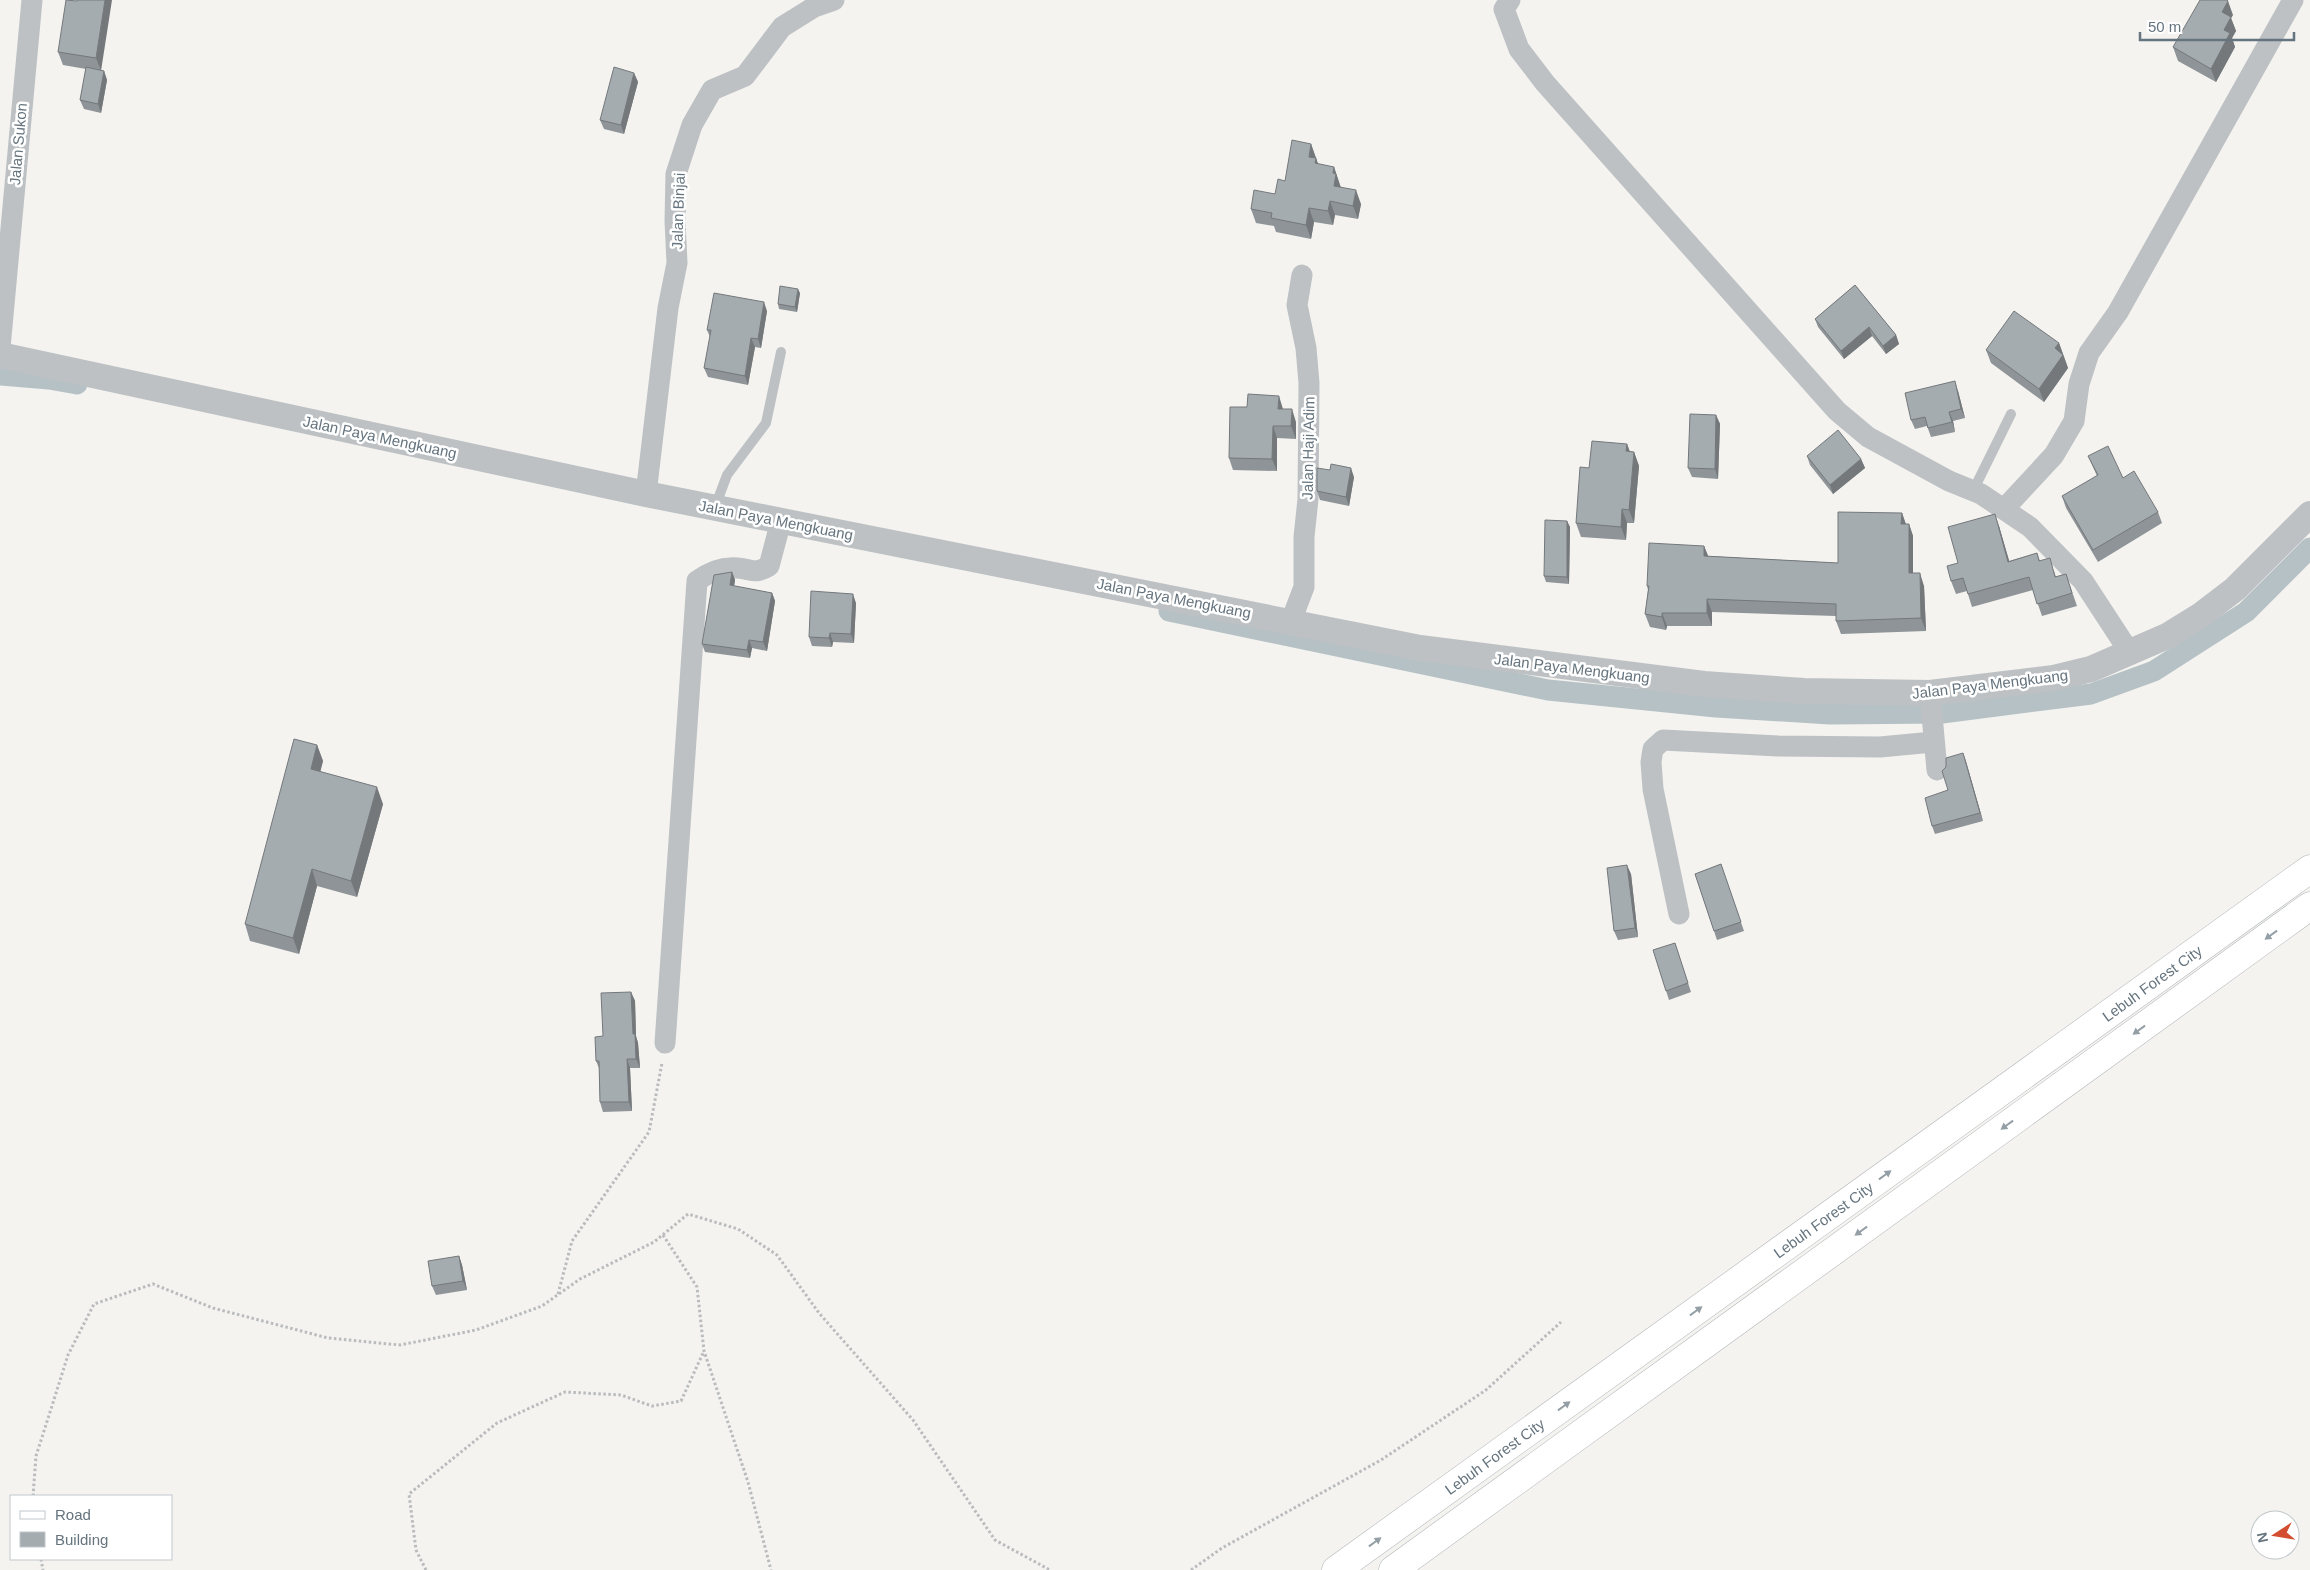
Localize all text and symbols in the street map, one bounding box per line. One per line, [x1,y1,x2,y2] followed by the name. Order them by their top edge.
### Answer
[2140,10,2294,42] scale bar
[2148,18,2181,35] text: 50 m
[6,102,30,186] street label: Jalan Sukon
[668,172,688,250] street label: Jalan Binjai
[1299,396,1317,500] street label: Jalan Haji Adim
[302,412,458,462] street label: Jalan Paya Mengkuang
[697,497,855,543] street label: Jalan Paya Mengkuang
[1095,575,1253,621] street label: Jalan Paya Mengkuang
[1493,650,1651,686] street label: Jalan Paya Mengkuang
[1911,666,2069,702] street label: Jalan Paya Mengkuang
[2264,930,2277,940] one-way arrow
[2099,941,2205,1024] street label: Lebuh Forest City
[2132,1025,2146,1035] one-way arrow
[2001,1120,2014,1131] one-way arrow
[1878,1170,1892,1180] one-way arrow
[1770,1178,1876,1261] street label: Lebuh Forest City
[1854,1226,1868,1236] one-way arrow
[1689,1306,1703,1316] one-way arrow
[1557,1401,1571,1411] one-way arrow
[1441,1414,1548,1498] street label: Lebuh Forest City
[10,1495,172,1560] legend
[55,1506,91,1523] text: Road
[2250,1510,2300,1560] north arrow
[55,1531,108,1548] text: Building
[2253,1531,2271,1544] text: N
[1368,1536,1381,1547] one-way arrow

